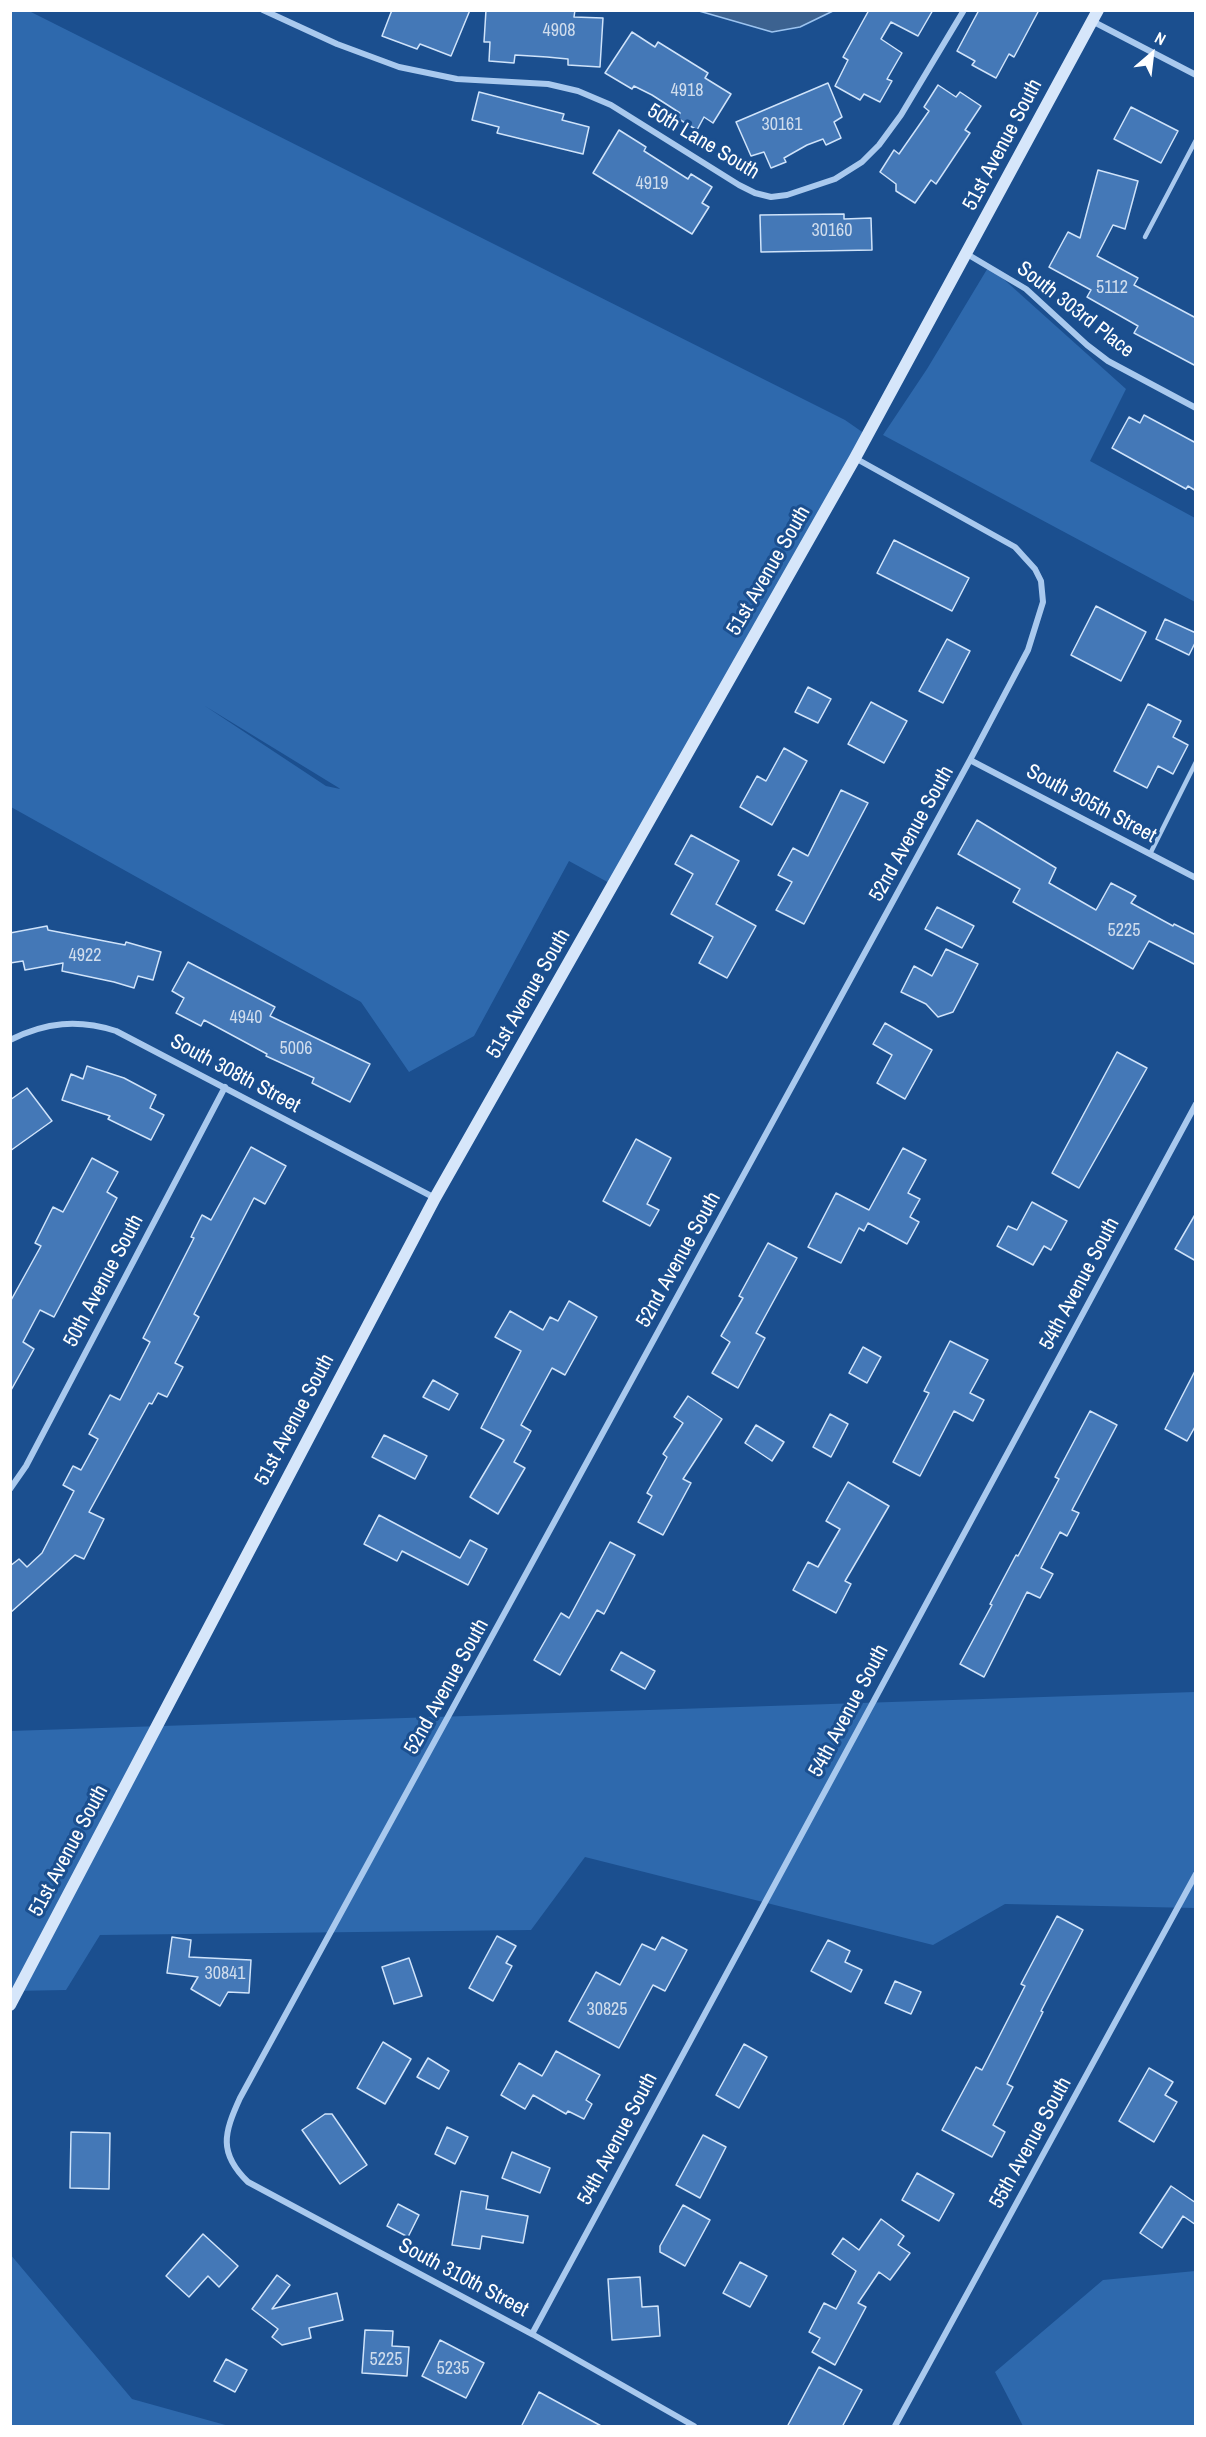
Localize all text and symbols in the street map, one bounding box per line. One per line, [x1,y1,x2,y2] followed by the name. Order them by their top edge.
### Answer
[543,20,575,42] house number: 4908
[1122,24,1182,84] north arrow
[1151,26,1170,50] text: N
[958,75,1048,215] street label: 51st Avenue South
[671,80,703,102] house number: 4918
[642,99,764,185] street label: 50th Lane South
[761,114,803,136] house number: 30161
[636,173,668,195] house number: 4919
[811,220,853,242] house number: 30160
[1011,256,1139,364] street label: South 303rd Place
[1096,277,1128,299] house number: 5112
[722,502,816,640] street label: 51st Avenue South
[1022,759,1160,849] street label: South 305th Street
[864,762,960,906] street label: 52nd Avenue South
[1108,920,1140,942] house number: 5225
[482,925,576,1063] street label: 51st Avenue South
[69,945,101,967] house number: 4922
[230,1007,262,1029] house number: 4940
[166,1029,304,1119] street label: South 308th Street
[280,1038,312,1060] house number: 5006
[631,1188,727,1332] street label: 52nd Avenue South
[59,1211,149,1351] street label: 50th Avenue South
[1035,1214,1125,1354] street label: 54th Avenue South
[250,1350,340,1490] street label: 51st Avenue South
[399,1615,495,1759] street label: 52nd Avenue South
[804,1641,894,1781] street label: 54th Avenue South
[24,1781,114,1921] street label: 51st Avenue South
[204,1963,246,1985] house number: 30841
[586,1999,628,2021] house number: 30825
[573,2069,663,2209] street label: 54th Avenue South
[985,2073,1077,2213] street label: 55th Avenue South
[394,2233,532,2323] street label: South 310th Street
[370,2349,402,2371] house number: 5225
[437,2358,469,2380] house number: 5235

